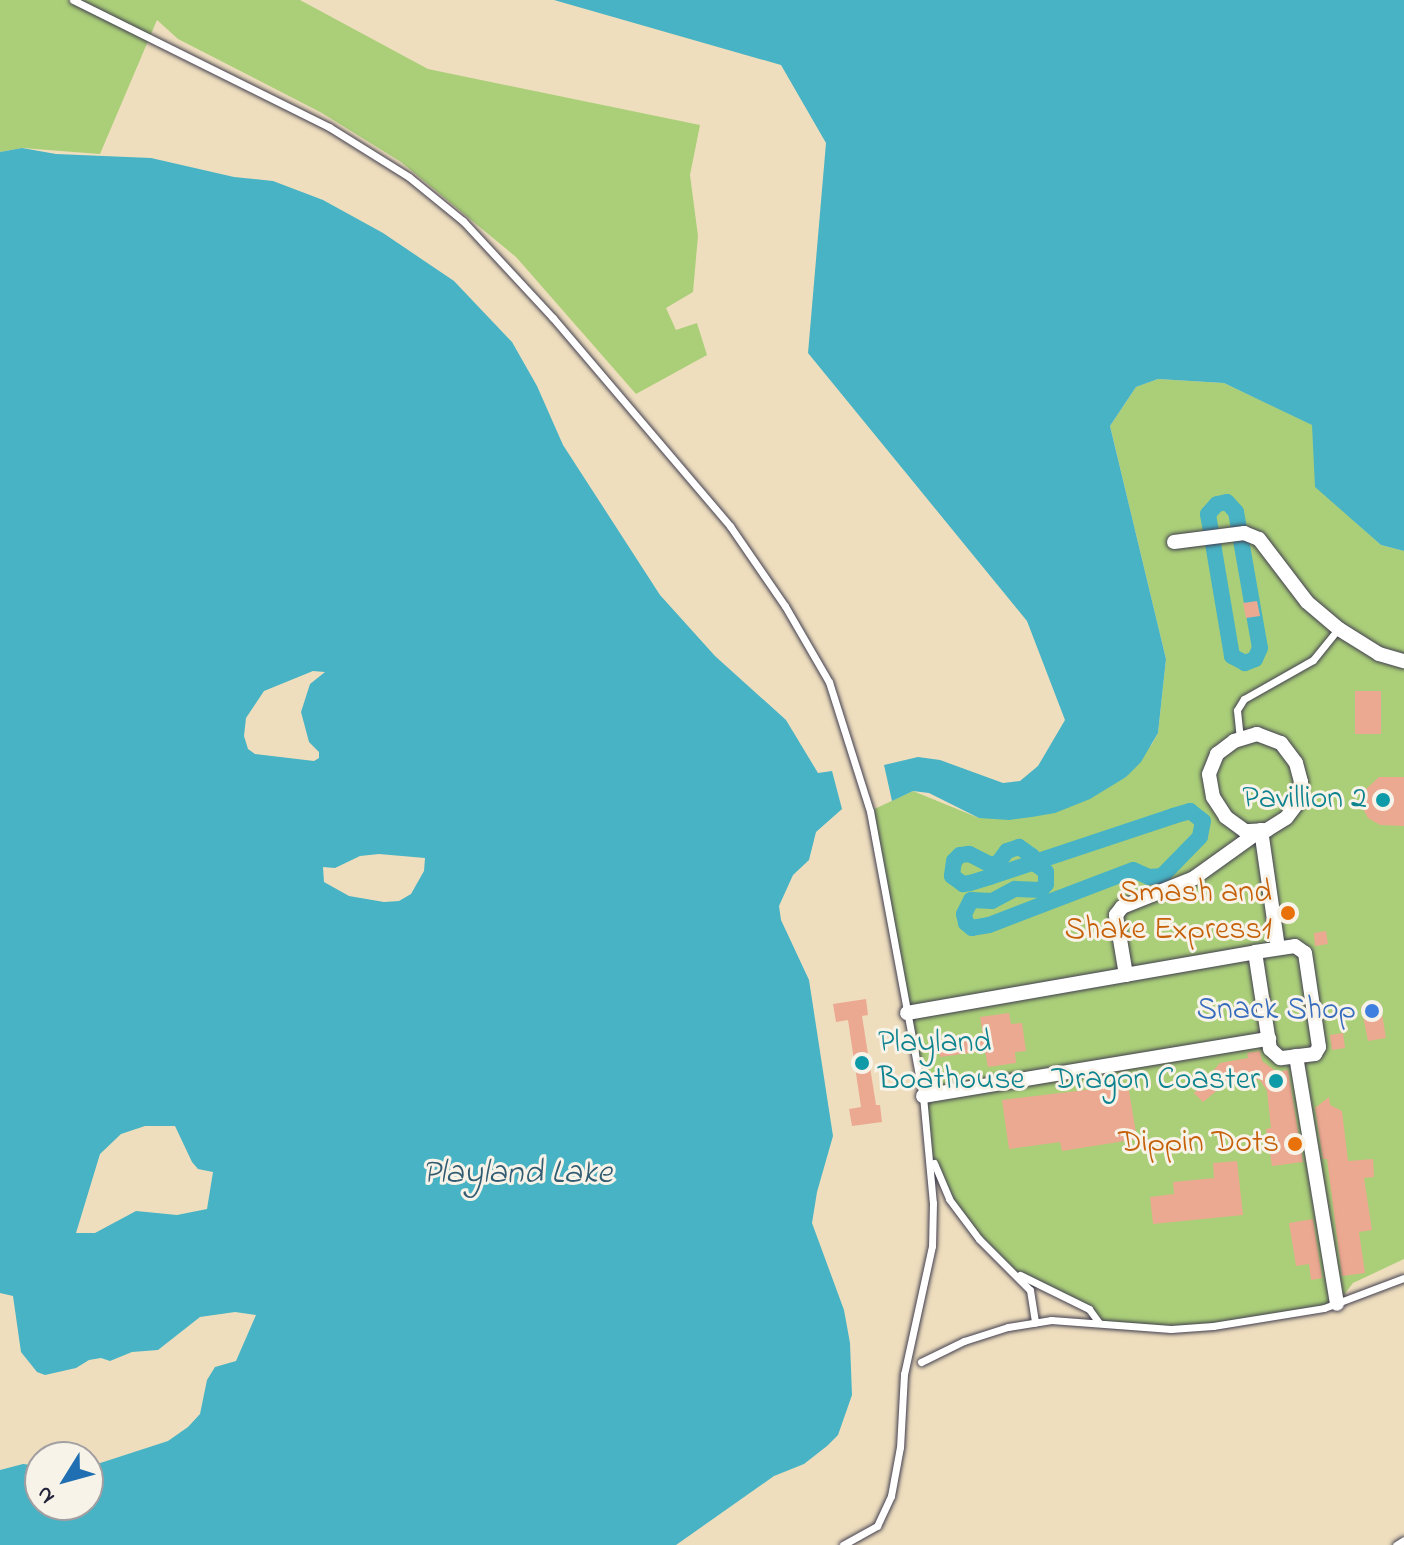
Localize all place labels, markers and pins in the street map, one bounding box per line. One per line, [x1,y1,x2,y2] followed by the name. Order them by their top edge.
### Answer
[1242,781,1367,819] place label: Pavillion 2
[1374,791,1392,809] marker: Pavillion 2
[1064,876,1272,951] place label: Smash and Shake Express1
[1279,904,1297,922] marker: Smash and Shake Express1
[1196,992,1356,1030] place label: Snack Shop
[1363,1002,1381,1020] marker: Snack Shop
[878,1026,1025,1101] place label: Playland Boathouse
[853,1054,871,1072] marker: Playland Boathouse
[1052,1062,1260,1100] place label: Dragon Coaster
[1267,1072,1285,1090] marker: Dragon Coaster
[1118,1125,1279,1163] place label: Dippin Dots
[1286,1135,1304,1153] marker: Dippin Dots

